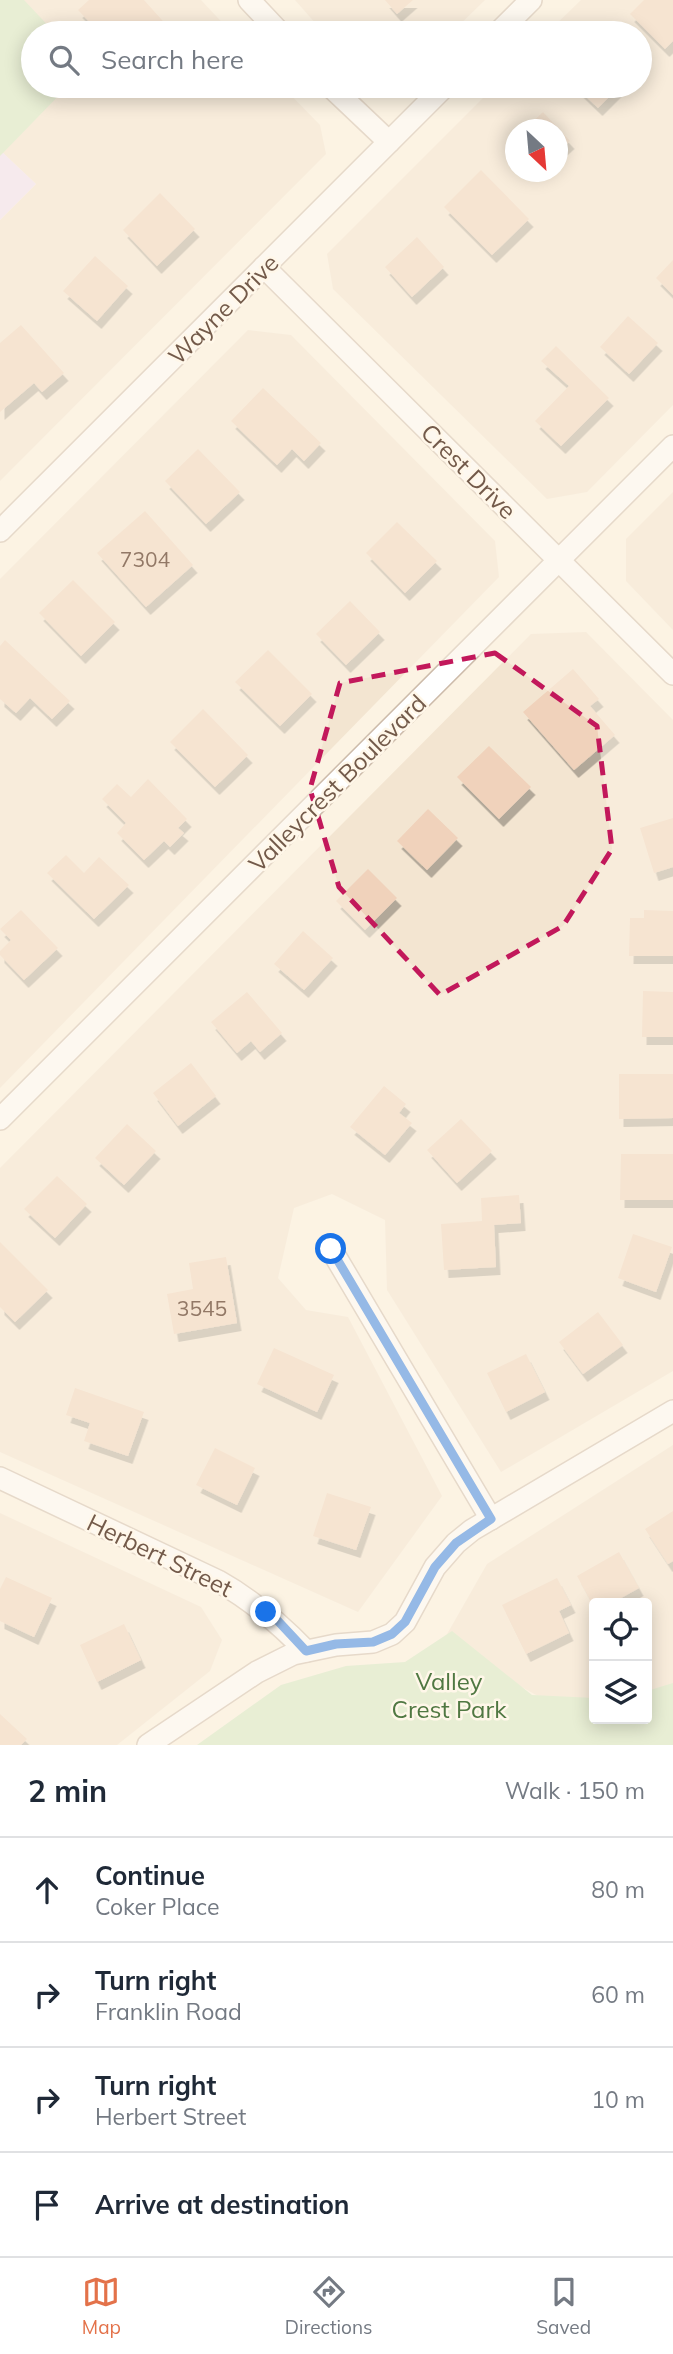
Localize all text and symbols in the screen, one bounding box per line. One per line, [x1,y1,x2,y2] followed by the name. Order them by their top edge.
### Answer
[21,21,652,98] search box
[45,41,83,79] icon: search
[101,43,244,76] text: Search here
[505,119,568,182] north arrow
[162,248,284,370] street label: Wayne Drive
[415,417,523,525] street label: Crest Drive
[120,546,171,572] house number: 7304
[242,688,432,878] street label: Valleycrest Boulevard
[315,1233,346,1264] route start
[177,1295,227,1321] house number: 3545
[82,1507,238,1603] street label: Herbert Street
[250,1596,281,1627] route end
[589,1598,652,1724] map controls
[589,1598,652,1661] button: locate
[589,1661,652,1724] button: layers
[392,1666,507,1724] park label: Valley Crest Park
[28,1772,107,1810] text: 2 min
[505,1776,645,1805] text: Walk · 150 m
[95,1859,205,1892] text: Continue
[28,1871,66,1909] icon: ahead
[591,1875,645,1904] text: 80 m
[95,1892,219,1921] text: Coker Place
[95,1964,216,1997] text: Turn right
[28,1976,66,2014] icon: right
[591,1980,645,2009] text: 60 m
[95,1997,242,2026] text: Franklin Road
[95,2069,216,2102] text: Turn right
[28,2081,66,2119] icon: right
[591,2085,645,2114] text: 10 m
[95,2102,246,2131] text: Herbert Street
[28,2186,66,2224] icon: arrive
[95,2188,350,2221] text: Arrive at destination
[82,2273,121,2339] tab: Map
[285,2273,373,2339] tab: Directions
[536,2273,591,2339] tab: Saved

